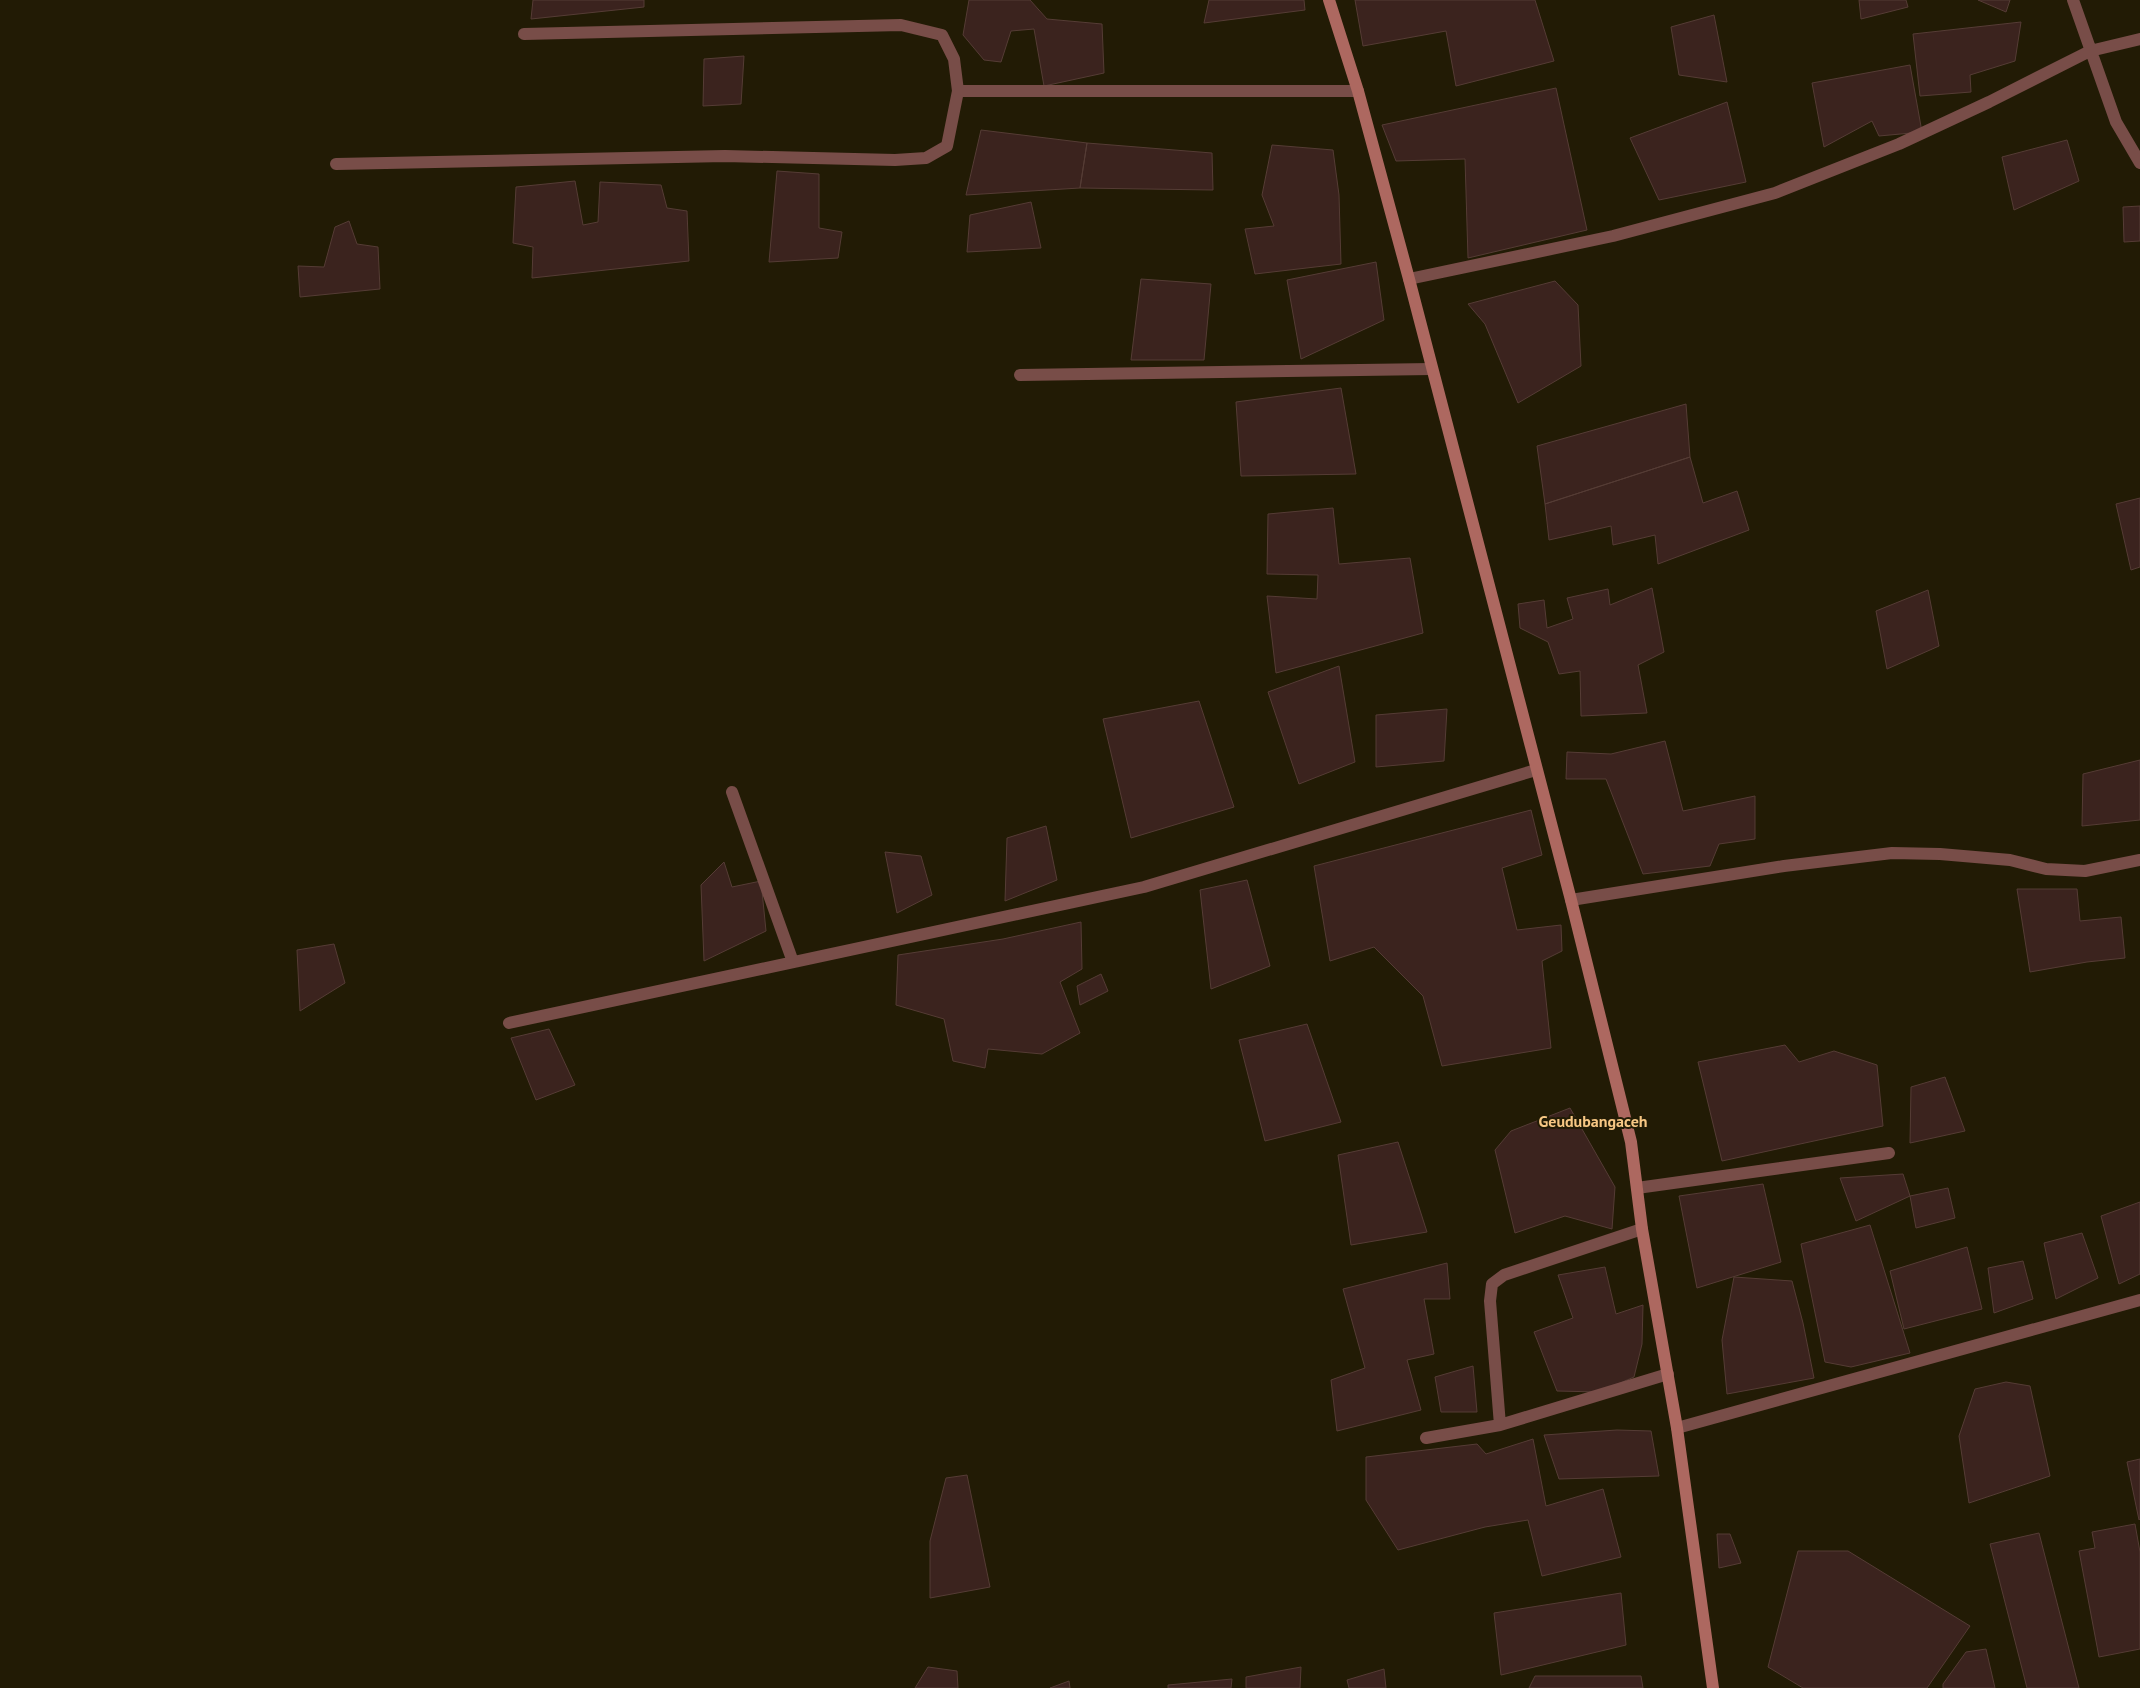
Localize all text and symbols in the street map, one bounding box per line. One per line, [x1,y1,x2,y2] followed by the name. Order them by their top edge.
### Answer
[1539,1111,1647,1131] district label: Geudubangaceh

